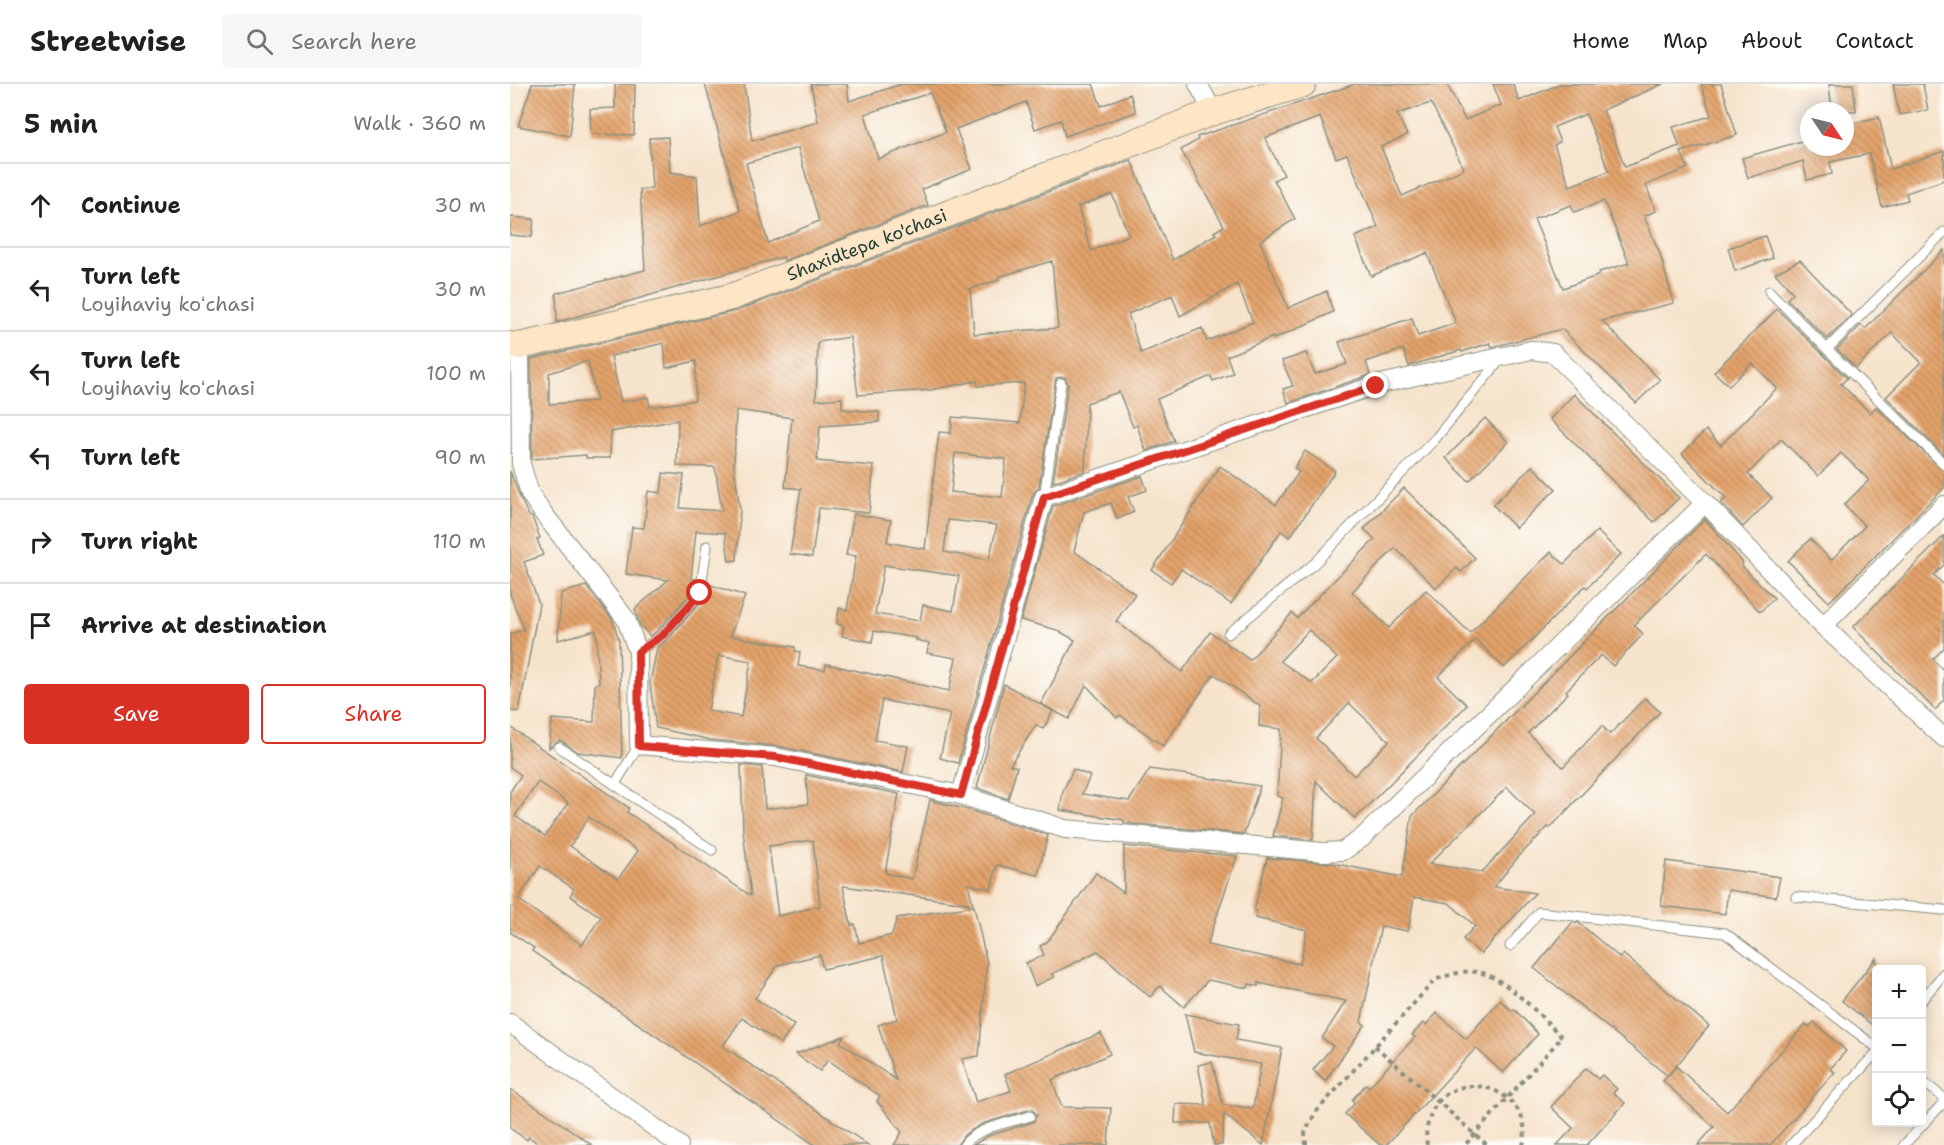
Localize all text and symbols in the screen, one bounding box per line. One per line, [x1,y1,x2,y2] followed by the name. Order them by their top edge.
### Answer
[222,14,642,68] search box
[30,22,186,60] text: Streetwise
[243,25,276,58] icon: search
[291,27,417,56] text: Search here
[1572,27,1630,55] text: Home
[1663,27,1708,55] text: Map
[1741,27,1802,55] text: About
[1835,27,1914,55] text: Contact
[1800,102,1854,156] north arrow
[24,106,98,141] text: 5 min
[353,110,486,136] text: Walk · 360 m
[24,189,57,222] icon: ahead
[81,191,181,220] text: Continue
[434,192,486,218] text: 30 m
[783,203,950,287] street label: Shaxidtepa ko'chasi
[81,262,180,291] text: Turn left
[24,273,57,306] icon: left
[434,276,486,302] text: 30 m
[81,291,255,317] text: Loyihaviy koʻchasi
[81,346,180,375] text: Turn left
[24,357,57,390] icon: left
[426,360,486,386] text: 100 m
[1362,372,1388,398] route end
[81,375,255,401] text: Loyihaviy koʻchasi
[24,441,57,474] icon: left
[81,443,180,472] text: Turn left
[434,444,486,470] text: 90 m
[24,525,57,558] icon: right
[81,527,198,556] text: Turn right
[432,528,486,554] text: 110 m
[686,579,712,605] route start
[24,609,57,642] icon: arrive
[81,611,327,640] text: Arrive at destination
[24,684,249,744] button: Save
[261,684,486,744] button: Share
[1872,965,1926,1127] map controls
[1872,965,1926,1019] button: +
[1872,1019,1926,1073] button: −
[1872,1073,1926,1127] button: locate

